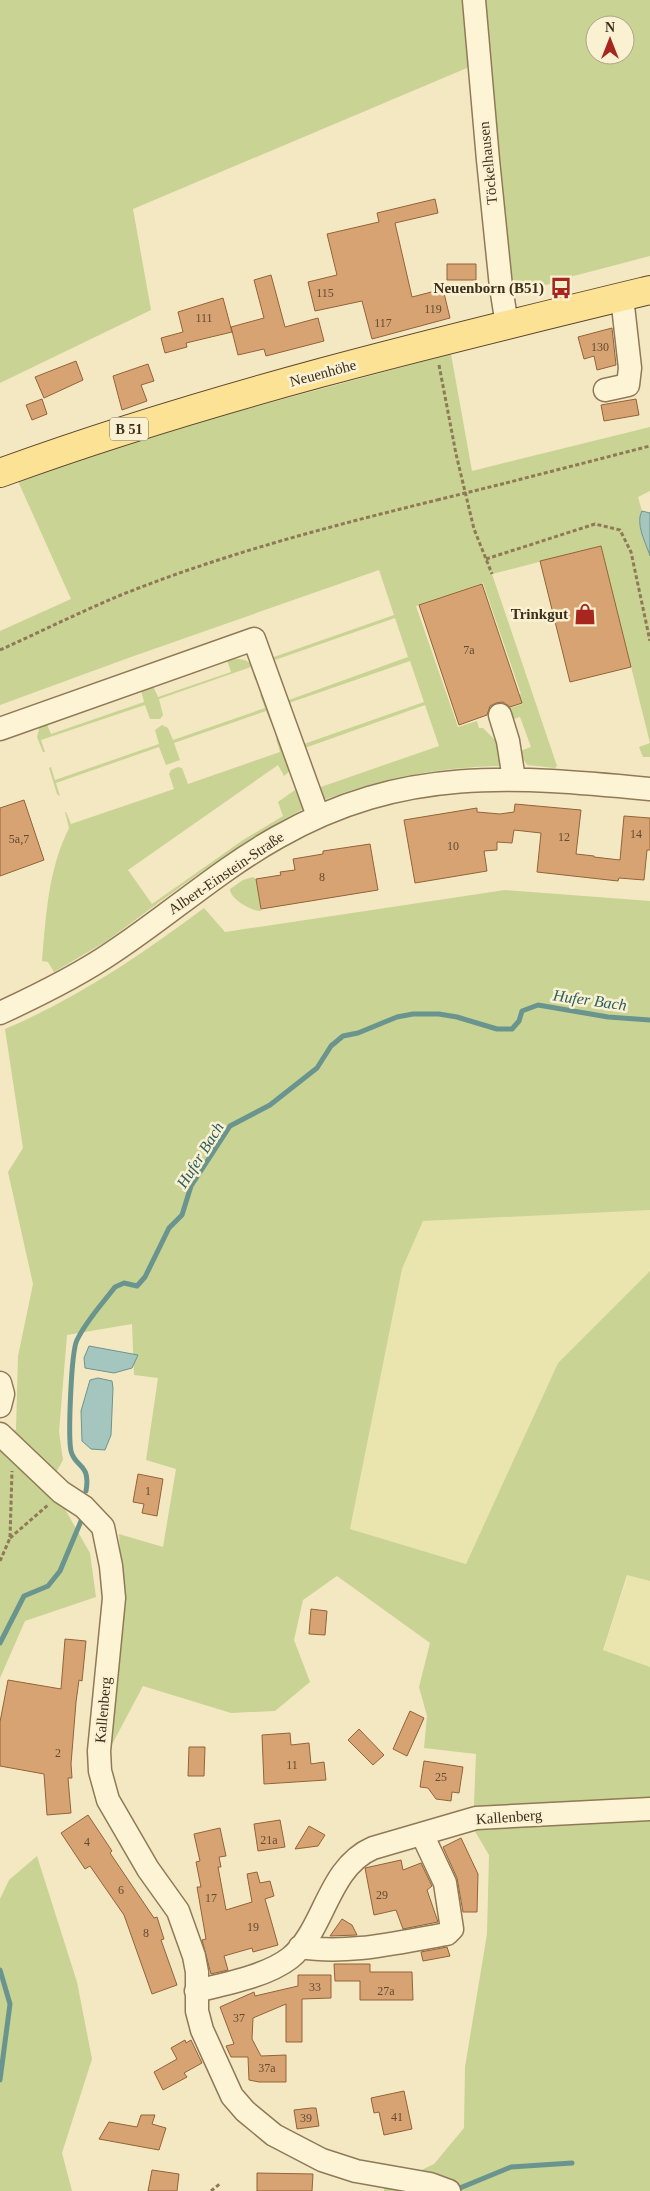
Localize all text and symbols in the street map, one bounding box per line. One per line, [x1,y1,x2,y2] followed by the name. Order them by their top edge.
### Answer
[585,15,635,65] north arrow
[605,20,615,35] text: N
[476,120,500,205] street label: Töckelhausen
[548,275,574,301] bus stop icon: Neuenborn (B51)
[434,280,544,297] place label: Neuenborn (B51)
[316,286,334,300] house number: 115
[424,302,442,316] house number: 119
[195,311,213,325] house number: 111
[374,316,392,330] house number: 117
[591,340,609,354] house number: 130
[288,356,358,390] street label: Neuenhöhe
[110,418,148,440] road number: B 51
[572,601,598,627] shop icon: Trinkgut
[511,606,568,622] place label: Trinkgut
[463,643,475,657] house number: 7a
[630,827,642,841] house number: 14
[165,828,287,918] street label: Albert-Einstein-Straße
[558,830,570,844] house number: 12
[9,832,29,846] house number: 5a,7
[447,839,459,853] house number: 10
[319,870,325,884] house number: 8
[551,986,628,1015] water label: Hufer Bach
[173,1119,228,1192] water label: Hufer Bach
[145,1484,151,1498] house number: 1
[92,1676,114,1744] street label: Kallenberg
[55,1746,61,1760] house number: 2
[286,1758,298,1772] house number: 11
[435,1770,447,1784] house number: 25
[475,1807,543,1827] street label: Kallenberg
[260,1833,278,1847] house number: 21a
[84,1835,90,1849] house number: 4
[118,1883,124,1897] house number: 6
[376,1888,388,1902] house number: 29
[205,1891,217,1905] house number: 17
[247,1920,259,1934] house number: 19
[143,1926,149,1940] house number: 8
[309,1980,321,1994] house number: 33
[377,1984,395,1998] house number: 27a
[233,2011,245,2025] house number: 37
[258,2061,276,2075] house number: 37a
[391,2110,403,2124] house number: 41
[300,2111,312,2125] house number: 39

